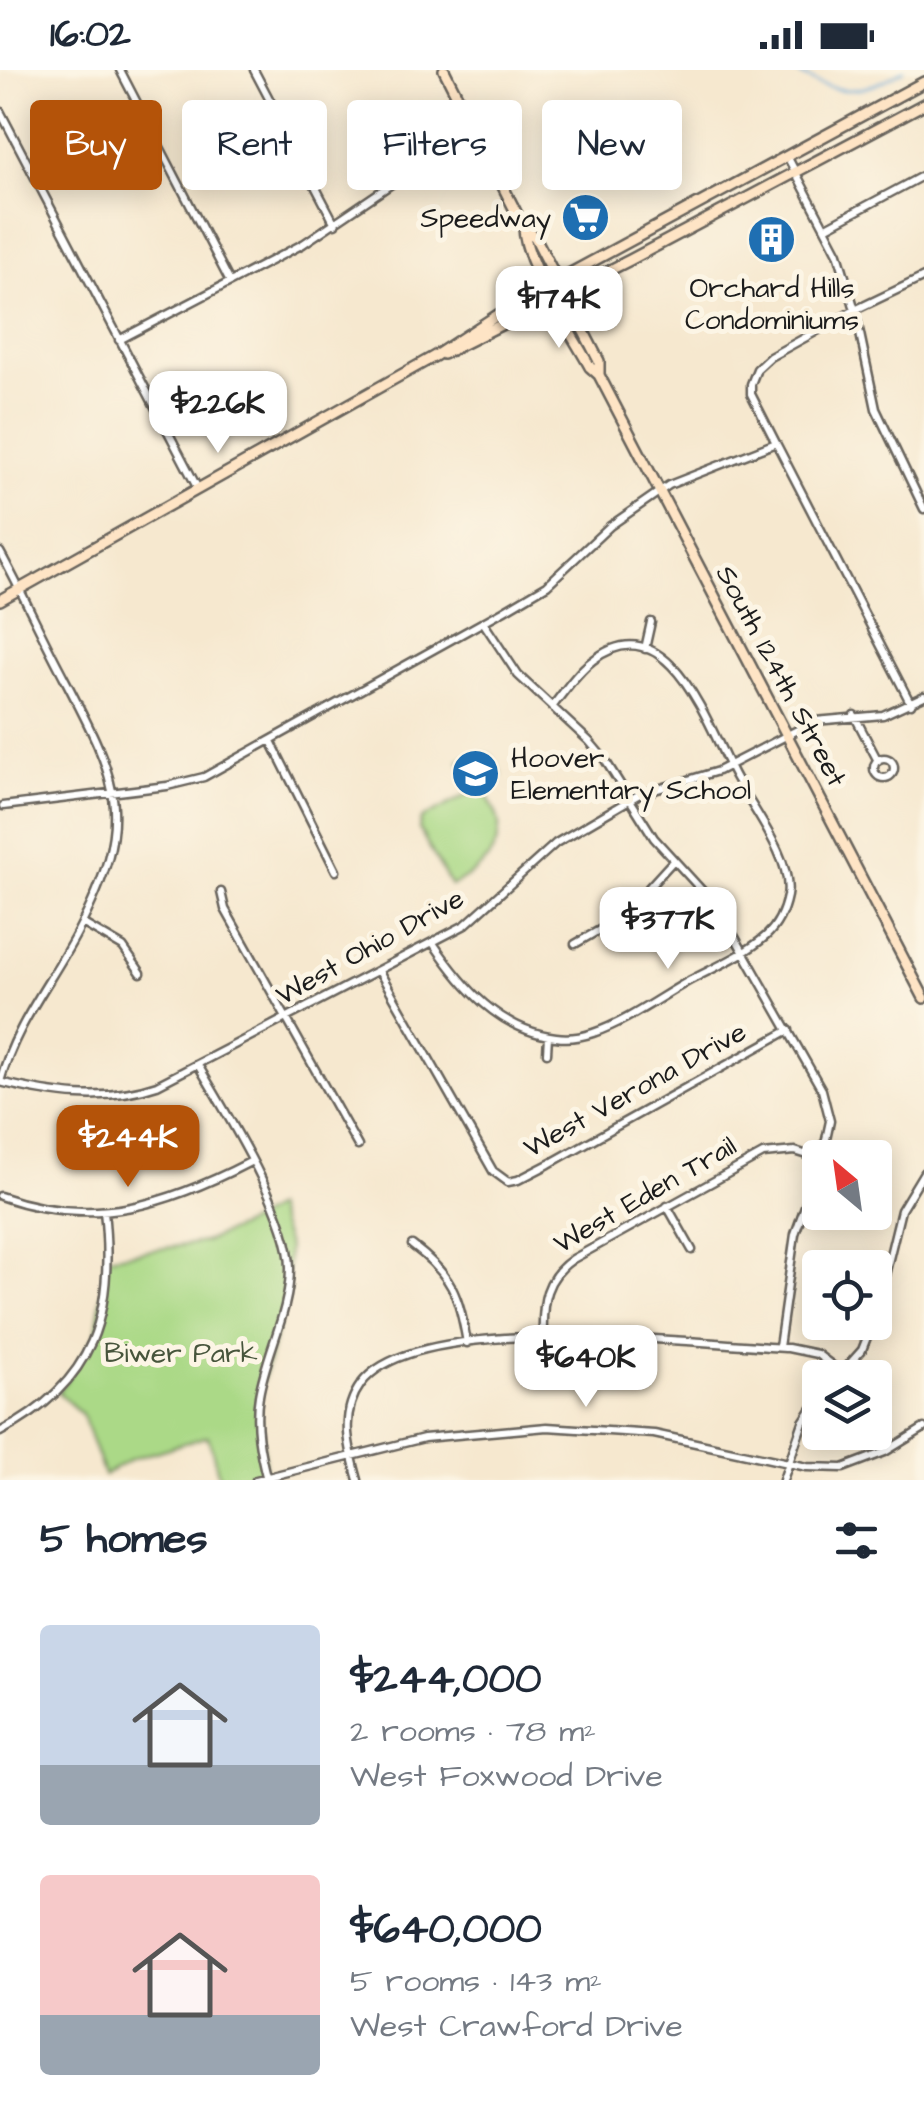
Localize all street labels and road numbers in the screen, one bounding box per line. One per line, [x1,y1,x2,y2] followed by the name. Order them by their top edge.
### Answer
[706,558,856,794] street label: South 124th Street
[269,879,471,1015] street label: West Ohio Drive
[517,1013,753,1167] street label: West Verona Drive
[546,1127,744,1263] street label: West Eden Trail

